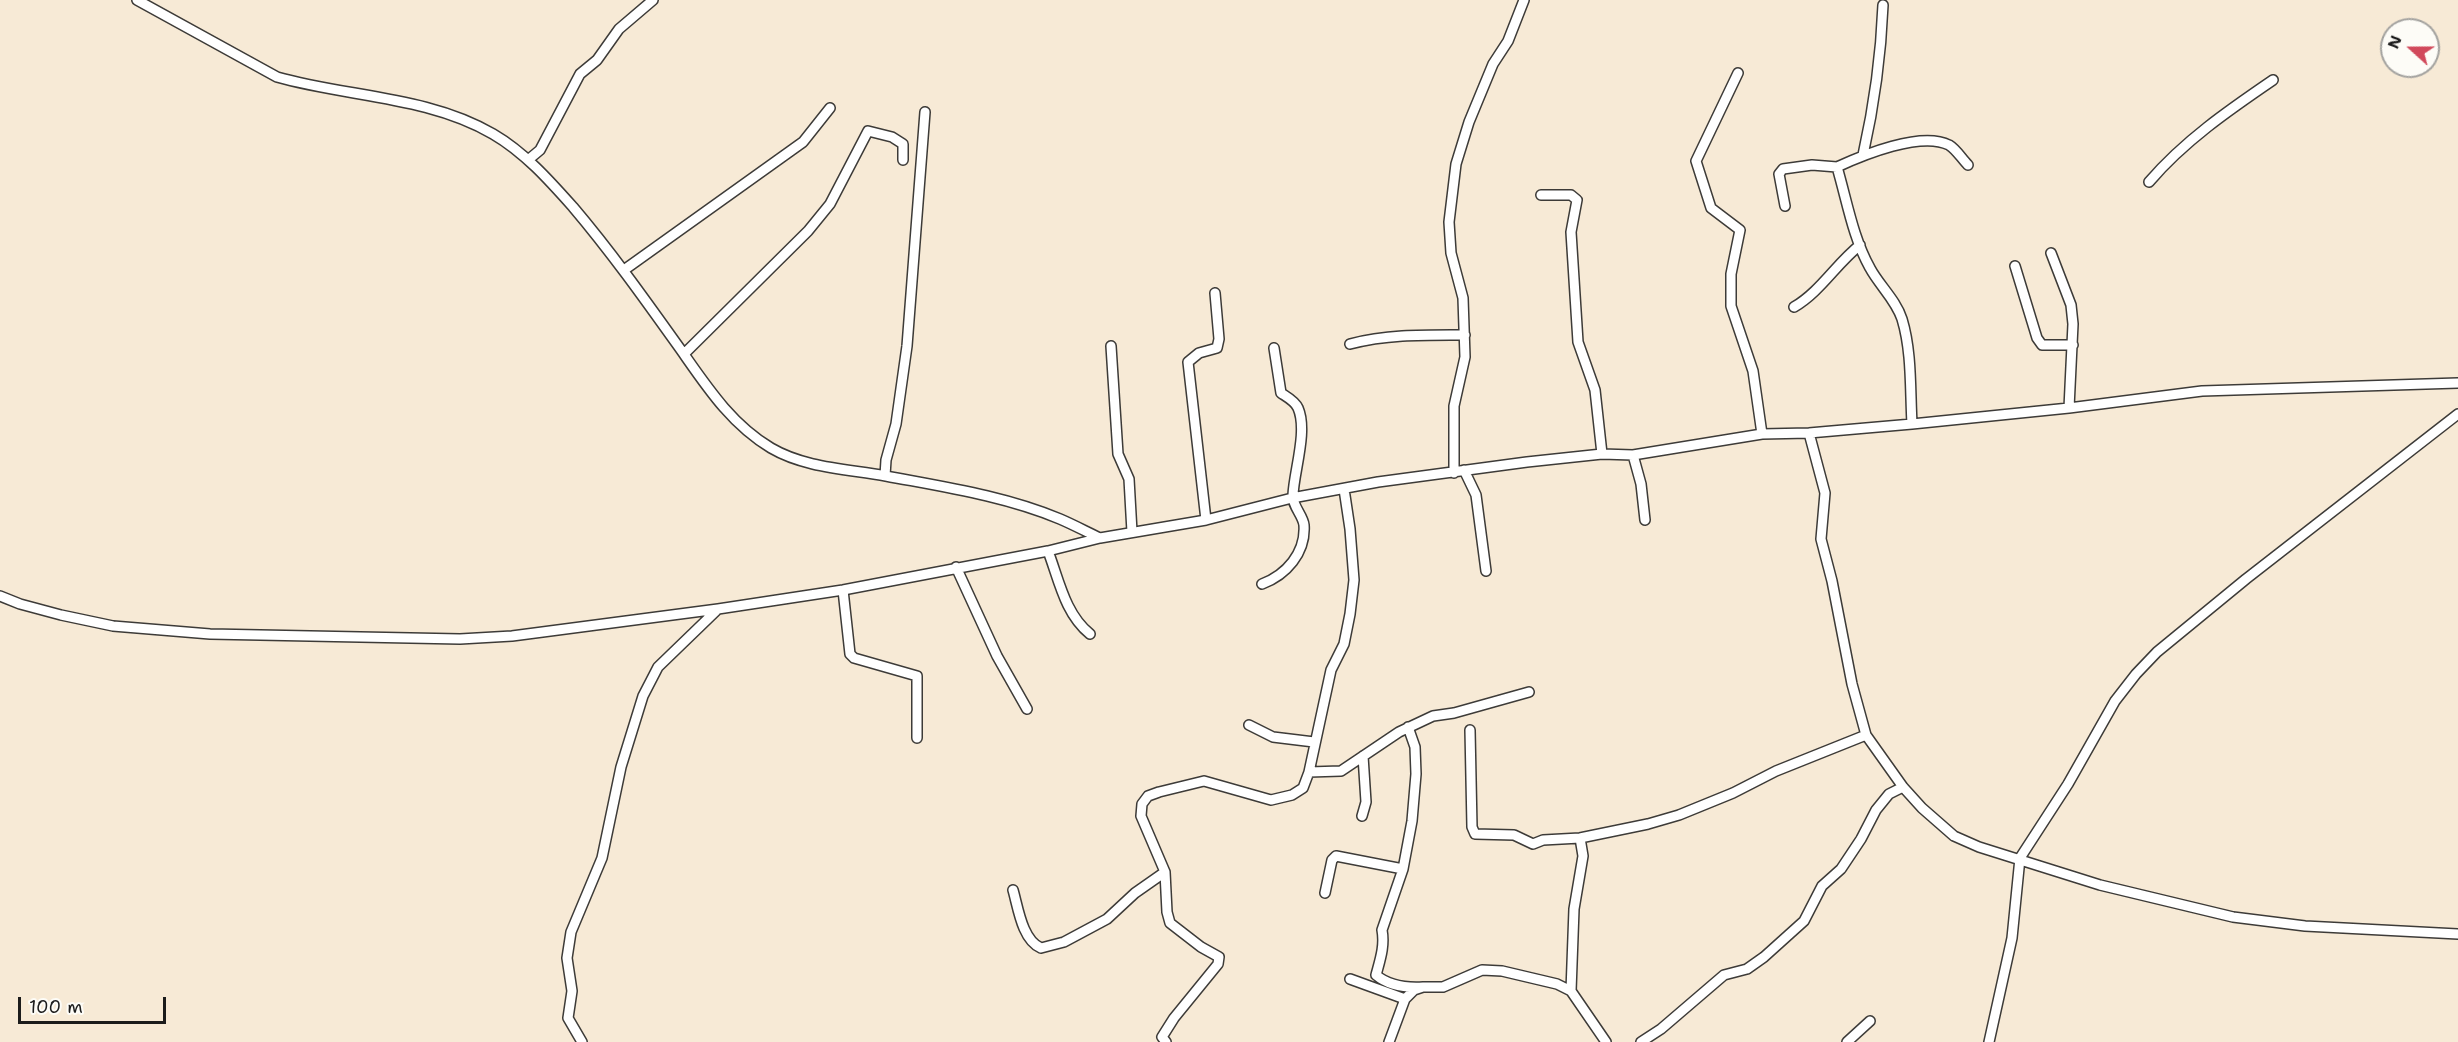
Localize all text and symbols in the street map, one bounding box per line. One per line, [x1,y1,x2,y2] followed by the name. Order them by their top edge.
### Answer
[2380,18,2440,78] north arrow
[2383,32,2407,52] text: N
[21,985,170,1023] scale bar
[29,995,83,1019] text: 100 m

